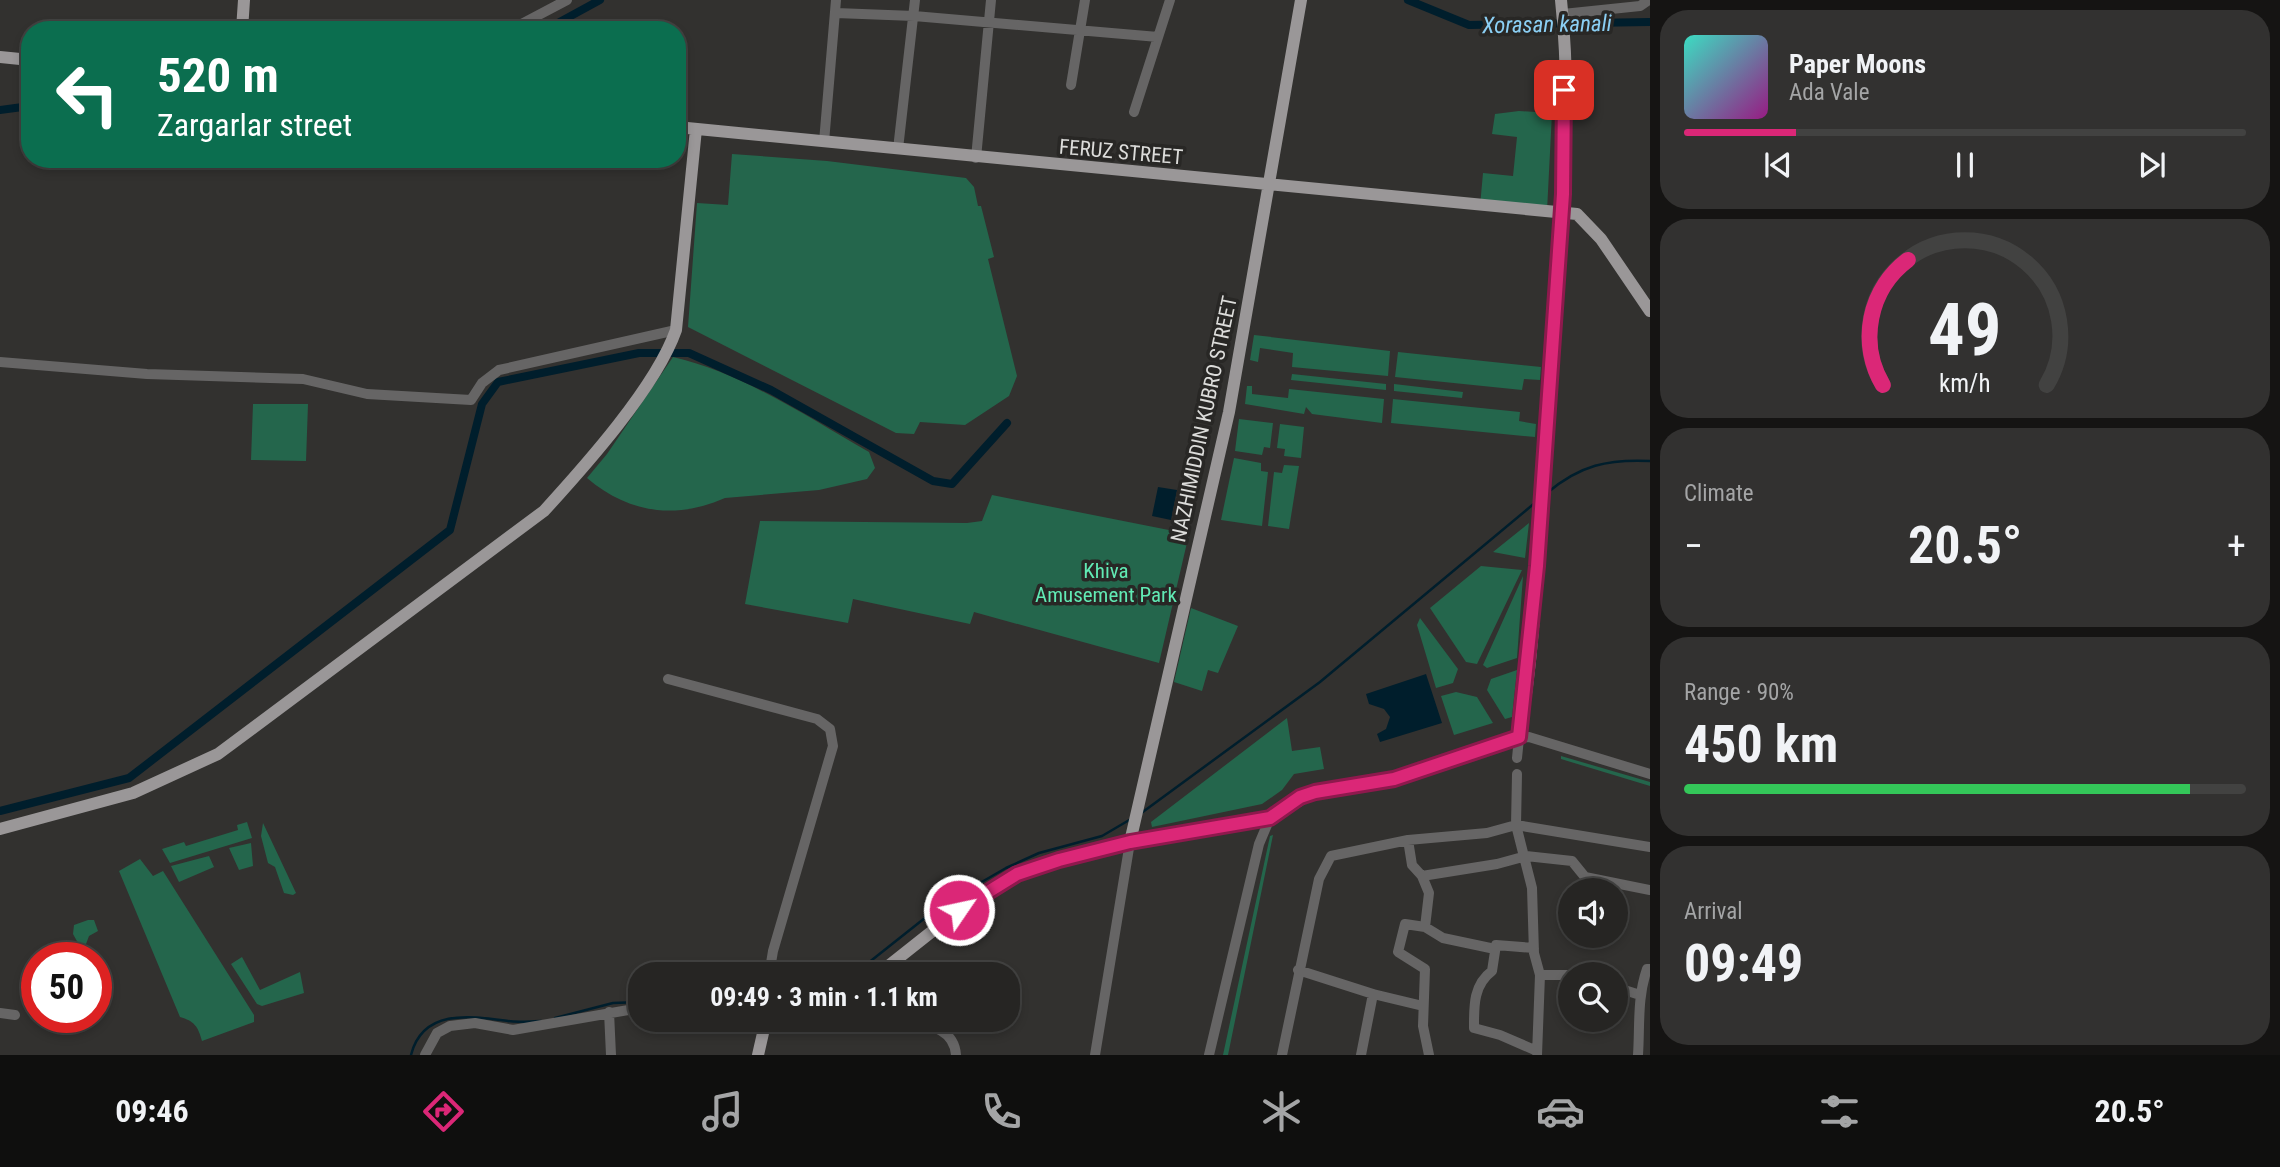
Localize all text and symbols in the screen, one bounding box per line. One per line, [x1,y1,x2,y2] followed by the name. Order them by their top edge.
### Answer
[1481,10,1613,39] water label: Xorasan kanali
[157,47,279,104] text: 520 m
[42,49,133,140] icon: left
[1789,49,1926,79] text: Paper Moons
[1534,60,1594,120] pin
[1545,71,1583,109] icon: arrive
[1789,79,1869,106] text: Ada Vale
[157,106,352,144] text: Zargarlar street
[1058,135,1184,169] street label: FERUZ STREET
[1759,146,1797,184] icon: previous
[1946,146,1984,184] icon: pause
[2133,146,2171,184] icon: next
[1928,287,2002,373] text: 49
[1166,294,1242,544] street label: NAZHIMIDDIN KUBRO STREET
[1939,368,1991,397] text: km/h
[1684,480,1754,507] text: Climate
[1908,515,2022,576] text: 20.5°
[1684,524,1703,568] text: −
[2227,524,2246,568] text: +
[1035,559,1177,607] park label: Khiva Amusement Park
[1684,679,1794,706] text: Range · 90%
[1684,714,1838,775] text: 450 km
[922,873,996,947] position arrow
[1558,878,1628,1032] map controls
[1558,878,1628,948] button: sound
[1684,898,1743,925] text: Arrival
[1684,933,1803,994] text: 09:49
[21,942,112,1033] speed limit sign: 50
[1558,962,1628,1032] button: search
[710,982,938,1012] text: 09:49 · 3 min · 1.1 km
[419,1087,468,1136] icon: directions
[698,1087,747,1136] icon: music
[977,1087,1026,1136] icon: phone
[1257,1087,1306,1136] icon: climate
[1536,1087,1585,1136] icon: car
[1815,1087,1864,1136] icon: filters
[115,1092,189,1130] text: 09:46
[2095,1092,2165,1130] text: 20.5°

